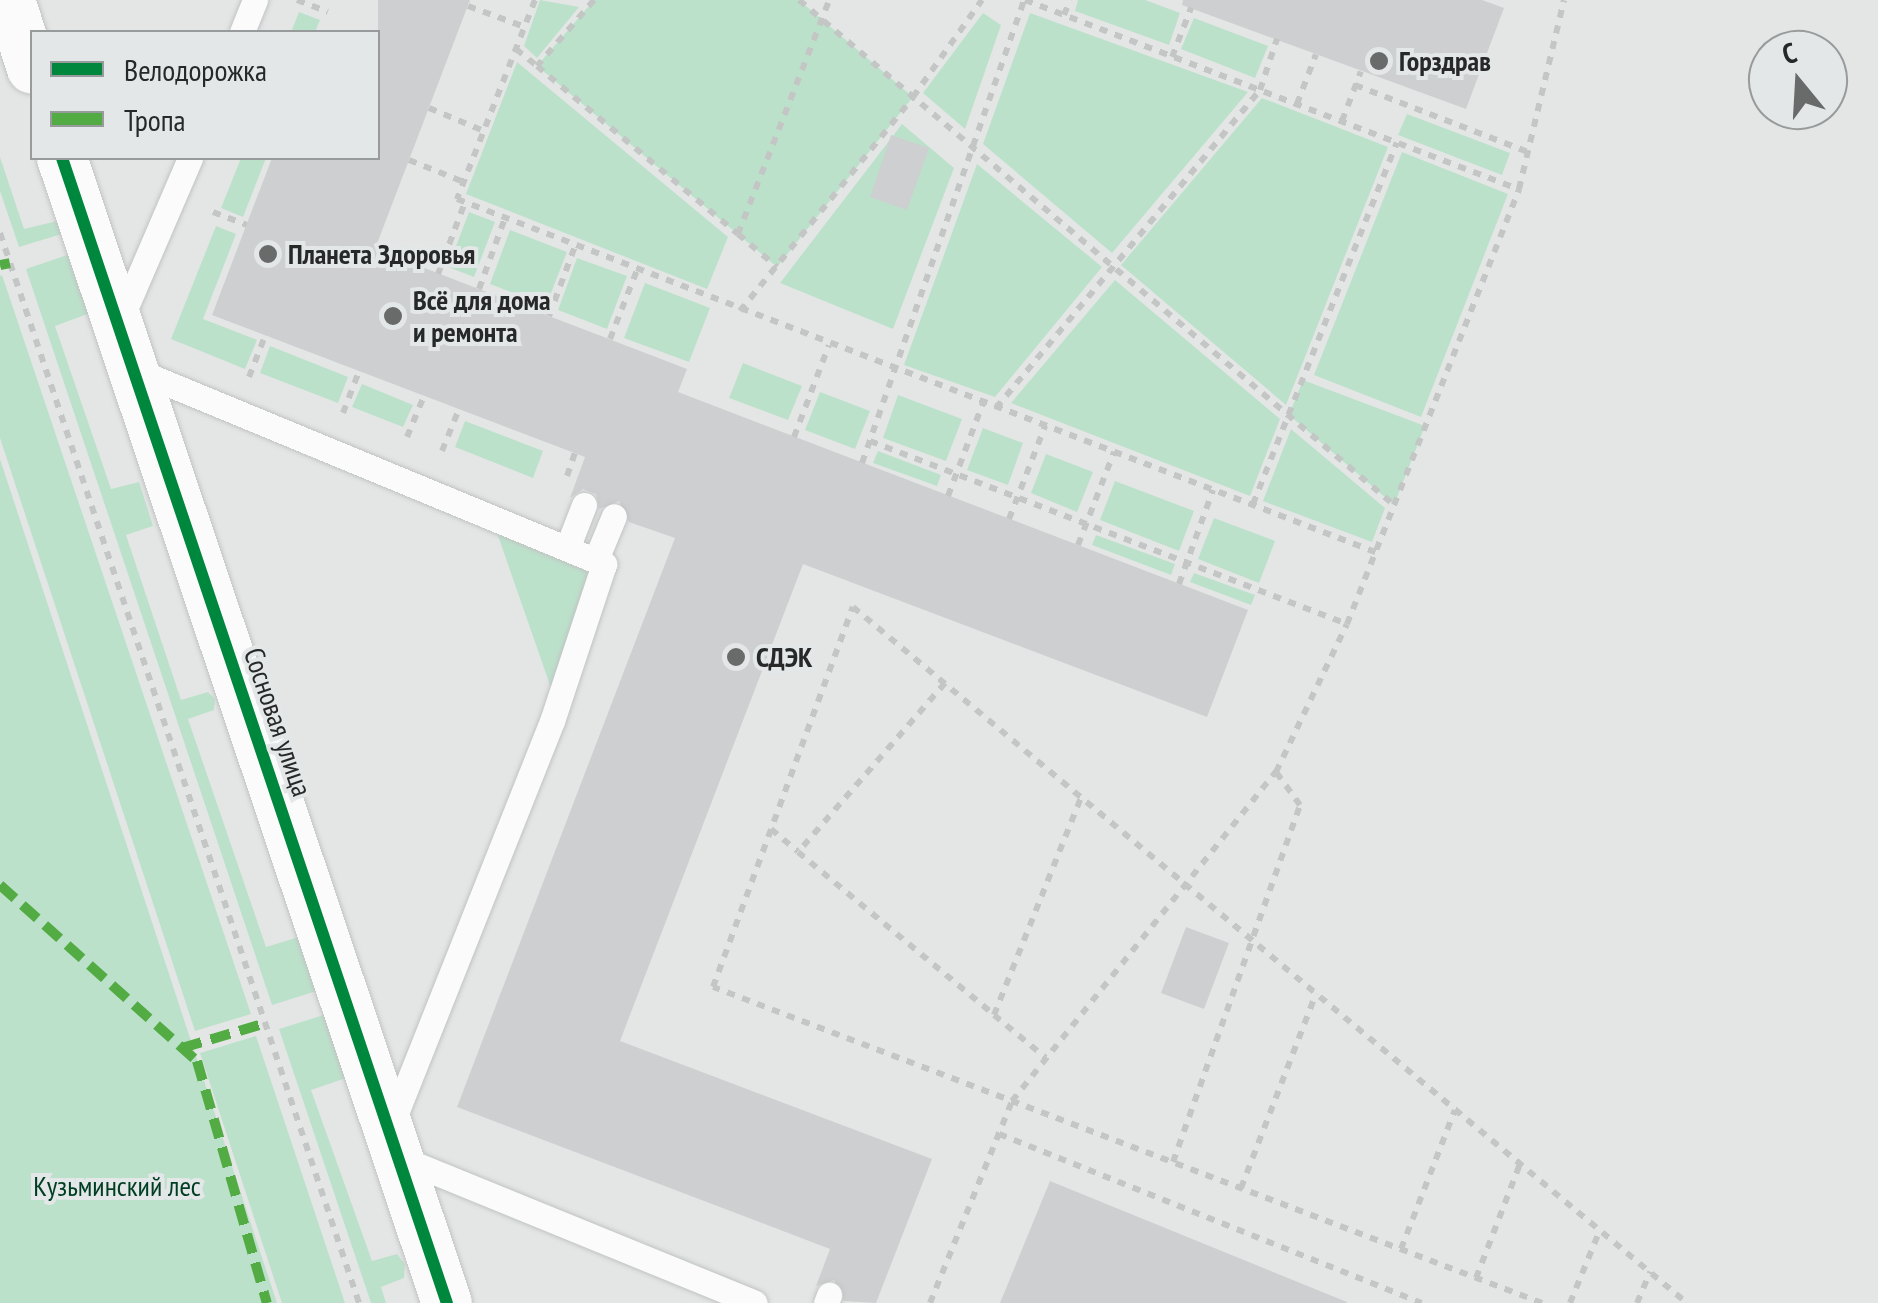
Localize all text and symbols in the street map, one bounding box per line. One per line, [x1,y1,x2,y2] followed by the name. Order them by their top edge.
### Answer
[30,30,380,160] legend
[1748,30,1848,130] north arrow
[1777,33,1801,72] text: С
[1399,44,1491,78] place label: Горздрав
[124,50,267,89] text: Велодорожка
[1368,50,1390,72] marker: Горздрав
[124,100,186,139] text: Тропа
[288,237,475,271] place label: Планета Здоровья
[257,243,279,265] marker: Планета Здоровья
[413,283,551,349] place label: Всё для дома и ремонта
[382,305,404,327] marker: Всё для дома и ремонта
[756,640,813,674] place label: СДЭК
[237,643,319,801] street label: Сосновая улица
[725,646,747,668] marker: СДЭК
[33,1169,201,1203] park label: Кузьминский лес

